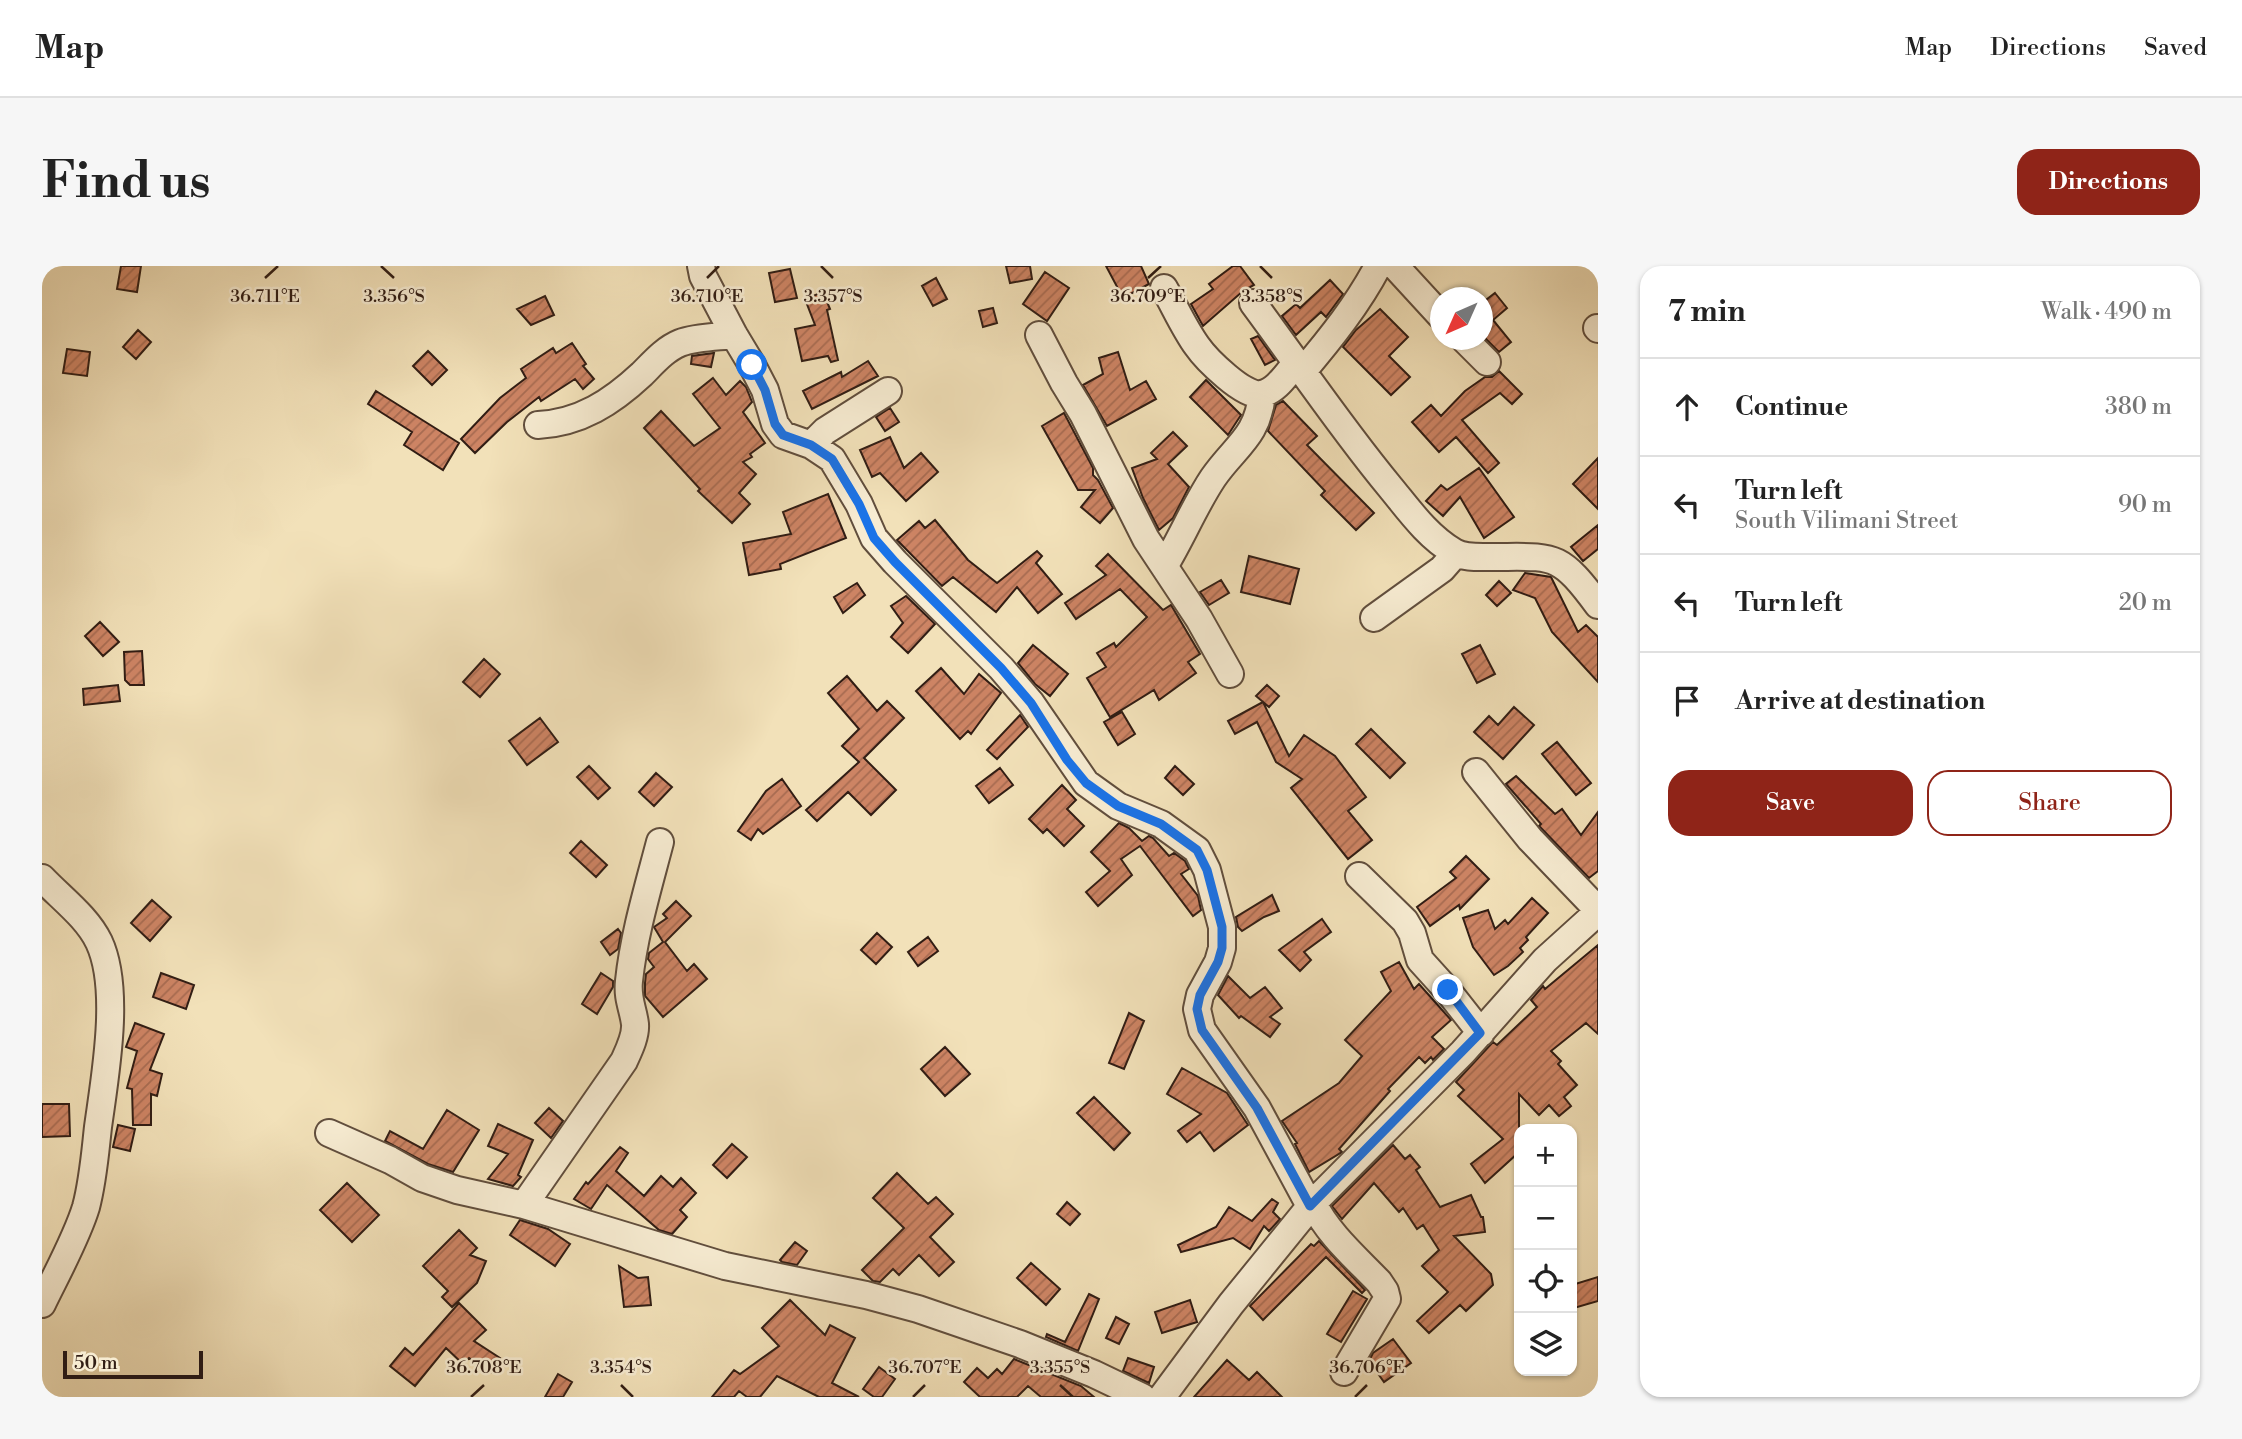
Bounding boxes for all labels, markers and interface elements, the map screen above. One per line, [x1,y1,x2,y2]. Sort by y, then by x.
text: Map [35,28,104,69]
text: Map [1905,33,1952,63]
text: Directions [1990,33,2106,63]
text: Saved [2144,33,2207,63]
button: Directions [2017,149,2200,215]
text: Find us [42,152,211,213]
text: 36.711°E [230,285,300,308]
text: 3.356°S [363,285,425,308]
text: 36.710°E [671,285,743,308]
text: 3.357°S [803,285,863,308]
text: 36.709°E [1110,285,1186,308]
text: 3.358°S [1241,285,1303,308]
north arrow [1430,287,1493,350]
text: 7 min [1668,293,1746,331]
text: Walk · 490 m [2041,298,2172,326]
route start [736,349,767,380]
icon: ahead [1668,388,1706,426]
text: Continue [1735,391,1848,423]
text: 380 m [2105,393,2172,421]
text: Turn left [1735,475,1843,507]
icon: left [1668,486,1706,524]
text: 90 m [2118,491,2172,519]
text: South Vilimani Street [1735,507,1959,535]
icon: left [1668,584,1706,622]
text: Turn left [1735,587,1843,619]
text: 20 m [2119,589,2172,617]
icon: arrive [1668,682,1706,720]
text: Arrive at destination [1735,685,1985,717]
button: Save [1668,770,1913,836]
button: Share [1927,770,2172,836]
route end [1432,974,1463,1005]
map controls [1514,1124,1577,1376]
button: + [1514,1124,1577,1187]
button: − [1514,1187,1577,1250]
button: locate [1514,1250,1577,1313]
button: layers [1514,1313,1577,1376]
scale bar [63,1348,203,1380]
text: 50 m [74,1351,118,1375]
text: 36.708°E [446,1356,522,1379]
text: 3.354°S [590,1356,652,1379]
text: 36.707°E [888,1356,962,1379]
text: 3.355°S [1030,1356,1090,1379]
text: 36.706°E [1329,1356,1405,1379]

